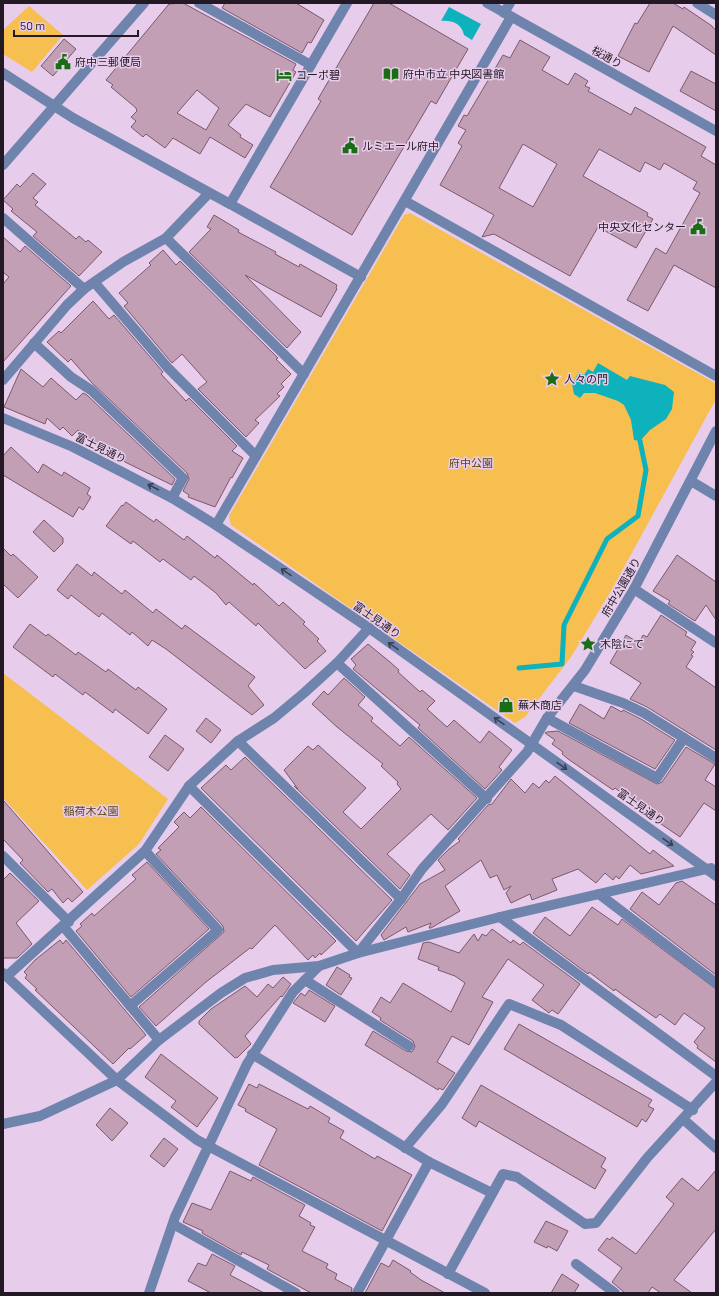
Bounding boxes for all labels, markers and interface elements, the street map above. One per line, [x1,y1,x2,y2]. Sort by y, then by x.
scale bar [14,12,138,38]
text: 50 m [20,18,45,32]
street label: 桜通り [590,43,625,70]
public building icon: 府中三郵便局 [54,53,72,71]
place label: 府中三郵便局 [75,55,141,68]
library icon: 府中市立 中央図書館 [382,65,400,83]
hotel icon: コーポ碧 [275,66,293,84]
place label: 府中市立 中央図書館 [403,67,504,80]
place label: コーポ碧 [296,68,340,81]
public building icon: ルミエール府中 [341,137,359,155]
place label: ルミエール府中 [362,139,439,152]
public building icon: 中央文化センター [689,218,707,236]
place label: 中央文化センター [598,220,686,233]
place icon: 人々の門 [543,370,561,388]
place label: 人々の門 [564,372,608,385]
street label: 富士見通り [74,430,129,465]
park label: 府中公園 [449,456,493,469]
one-way arrow [147,483,159,491]
street label: 府中公園通り [598,555,643,619]
one-way arrow [281,568,292,576]
street label: 富士見通り [351,598,404,641]
place icon: 木陰にて [579,635,597,653]
place label: 木陰にて [600,637,644,650]
one-way arrow [388,641,399,650]
shop icon: 蕪木商店 [497,696,515,714]
place label: 蕪木商店 [518,698,562,711]
one-way arrow [494,717,505,725]
one-way arrow [557,762,568,771]
street label: 富士見通り [615,785,668,828]
park label: 稲荷木公園 [64,804,119,817]
one-way arrow [663,838,674,846]

